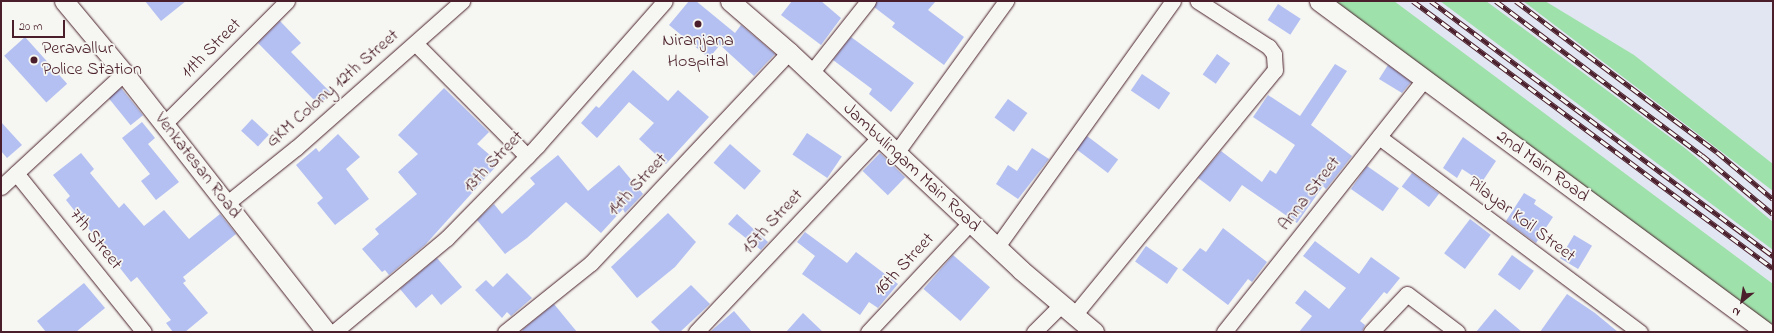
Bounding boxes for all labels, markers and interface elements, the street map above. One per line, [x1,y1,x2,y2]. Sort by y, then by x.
scale bar [14,12,67,38]
street label: 11th Street [178,15,246,83]
text: 20 m [19,18,42,36]
marker: Niranjana Hospital [692,18,704,30]
street label: GKM Colony 12th Street [262,25,404,153]
place label: Niranjana Hospital [662,31,734,74]
place label: Peravallur Police Station [42,39,142,82]
marker: Peravallur Police Station [29,55,39,65]
street label: Jambulingam Main Road [838,99,984,237]
street label: Venkatesan Road [149,109,245,223]
street label: 2nd Main Road [1492,126,1592,208]
street label: 13th Street [459,127,529,197]
street label: 14th Street [604,149,672,221]
street label: Anna Street [1274,153,1346,235]
street label: Pilayar Koil Street [1463,172,1579,268]
street label: 15th Street [738,185,808,259]
street label: 7th Street [64,205,126,275]
street label: 16th Street [870,229,940,301]
north arrow [1722,281,1762,321]
text: N [1729,303,1743,320]

